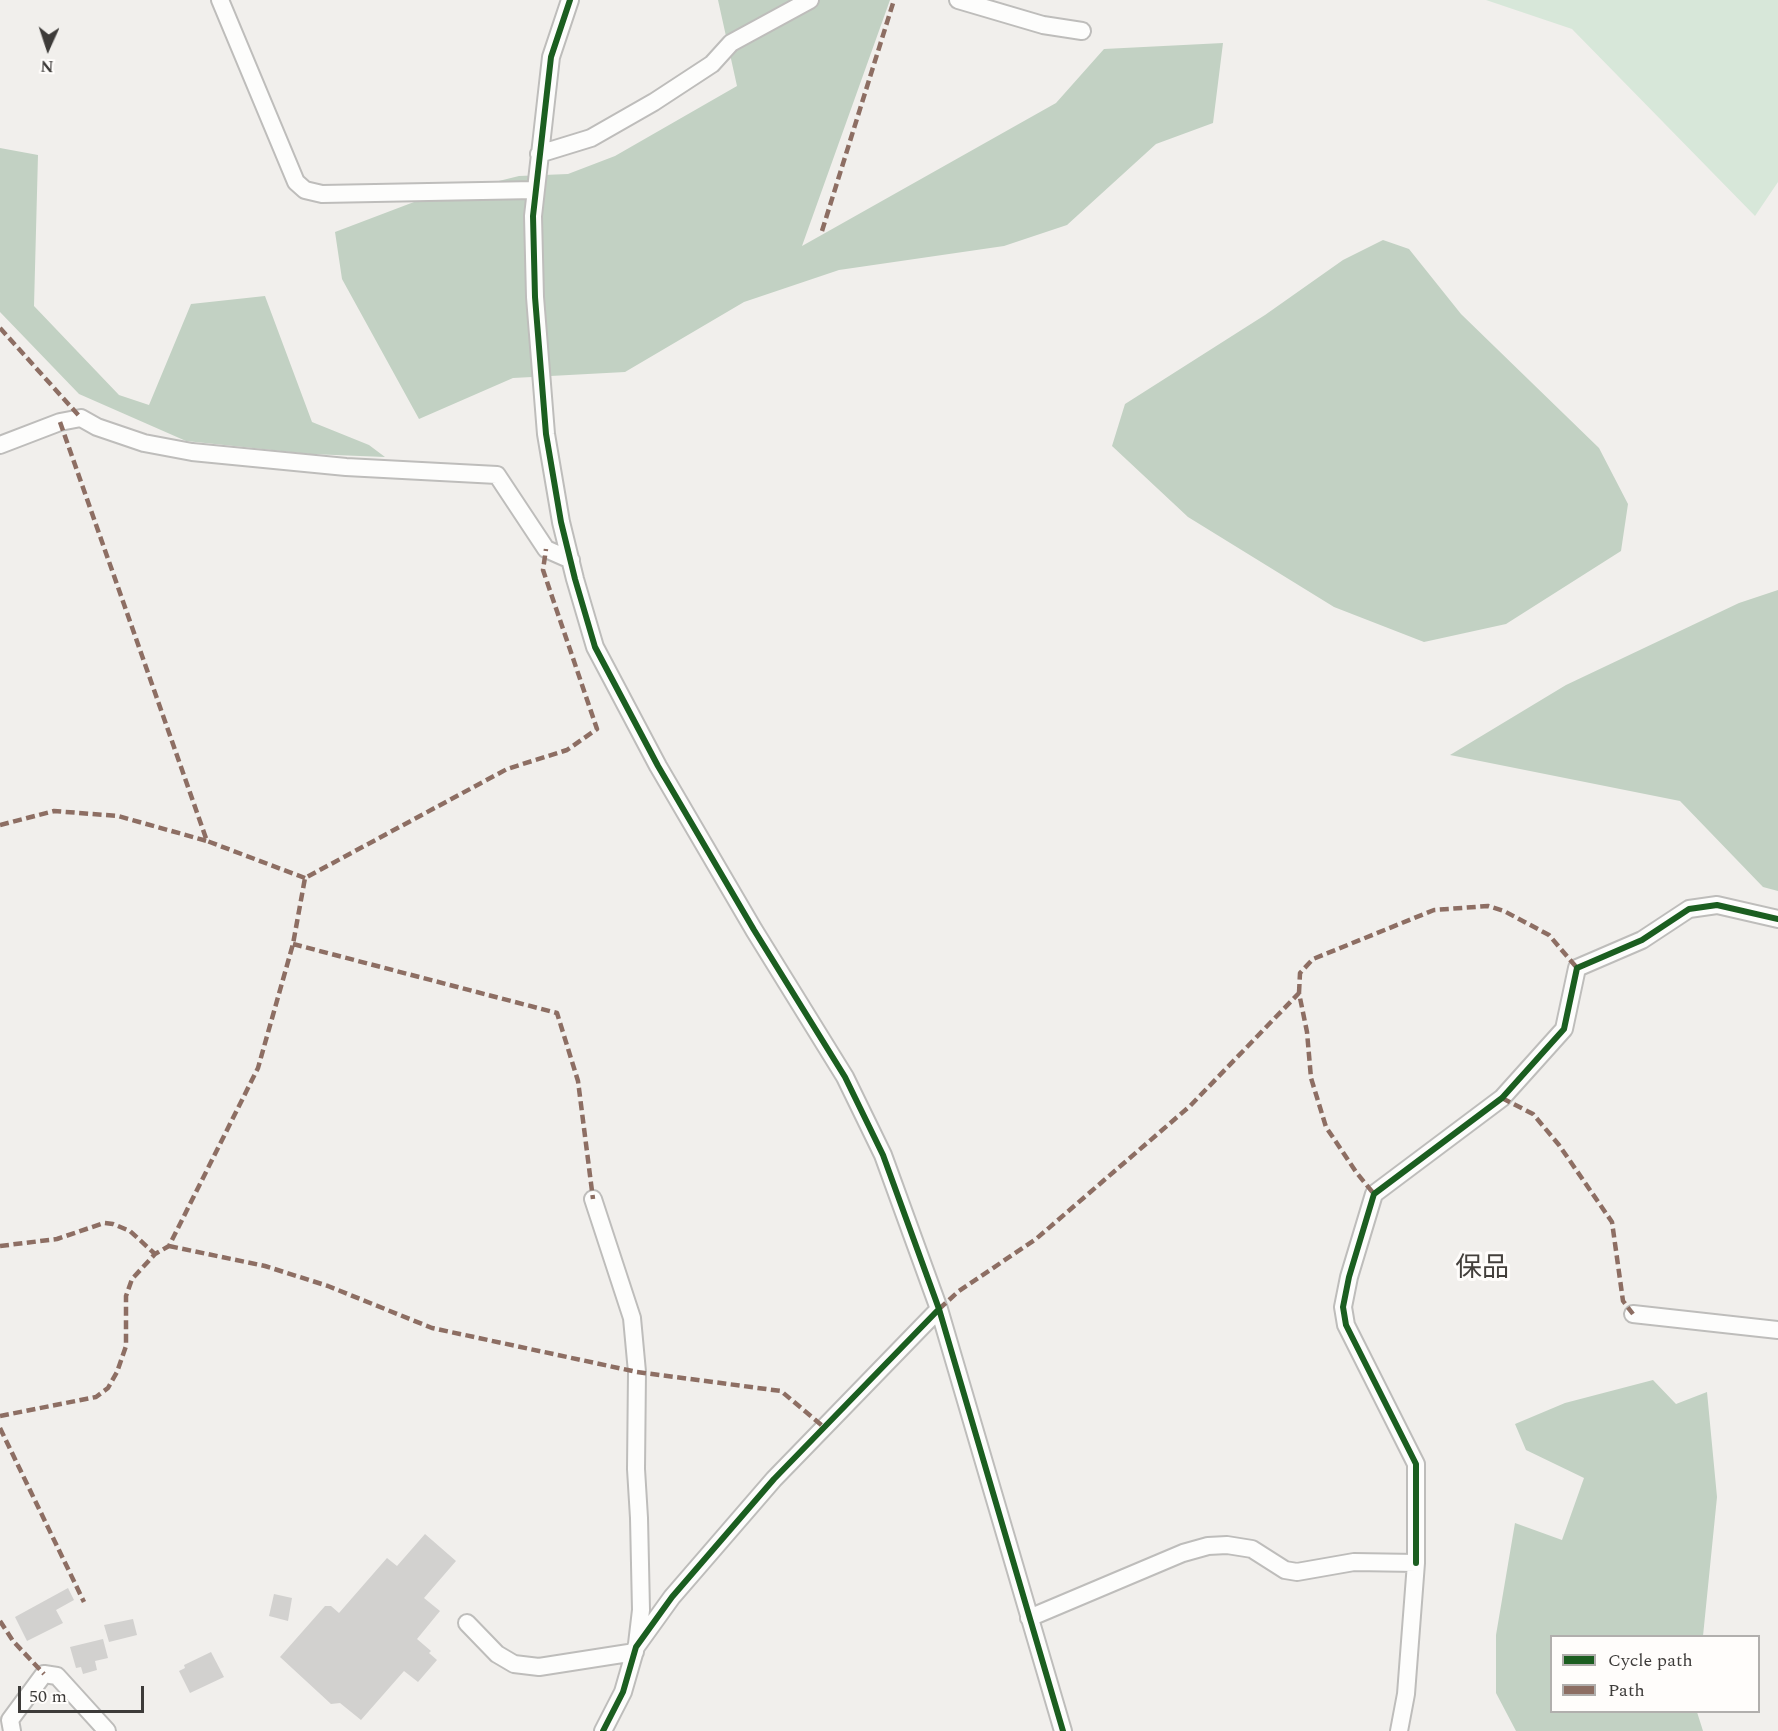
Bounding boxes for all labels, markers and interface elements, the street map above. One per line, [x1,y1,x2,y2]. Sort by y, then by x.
north arrow [18,18,78,78]
text: N [40,54,54,78]
district label: 保品 [1455,1255,1509,1287]
legend [1550,1635,1760,1713]
text: Cycle path [1608,1647,1693,1674]
scale bar [21,1674,147,1712]
text: Path [1608,1677,1645,1704]
text: 50 m [29,1683,67,1710]

